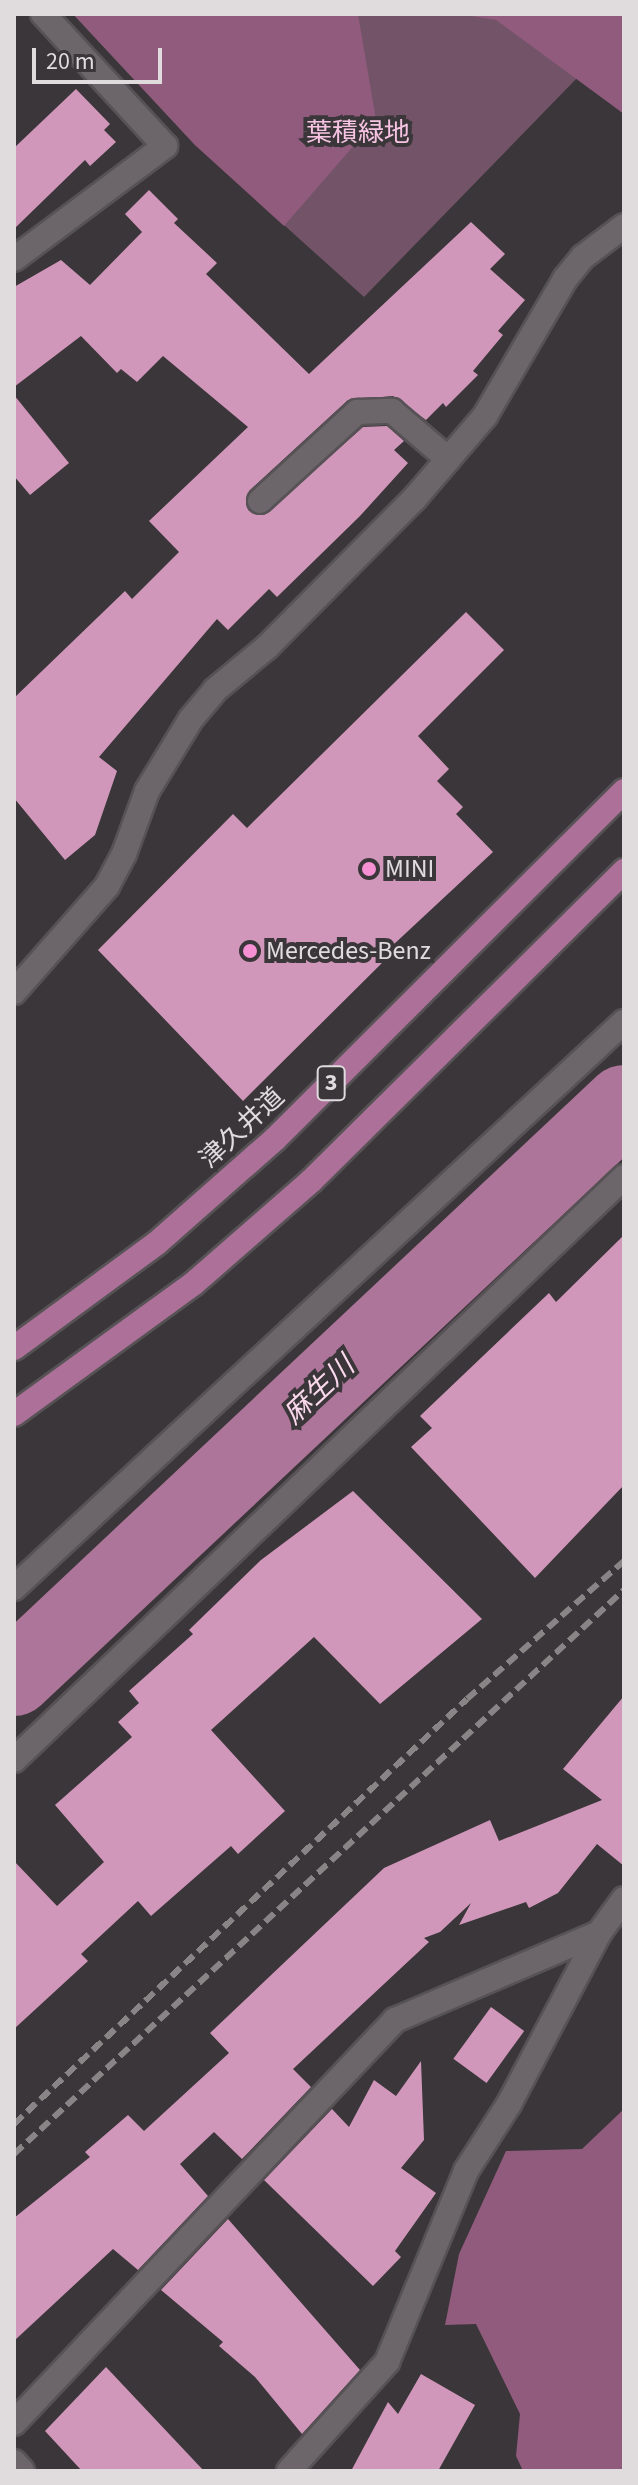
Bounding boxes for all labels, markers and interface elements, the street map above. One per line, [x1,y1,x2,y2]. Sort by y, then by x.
scale bar [36,32,166,82]
text: 20 m [46,44,95,79]
park label: 葉積緑地 [306,117,410,149]
place label: MINI [385,853,434,885]
marker: MINI [360,860,378,878]
place label: Mercedes-Benz [266,935,431,967]
marker: Mercedes-Benz [241,942,259,960]
road number: 3 [315,1063,347,1103]
street label: 津久井道 [193,1081,291,1175]
water label: 麻生川 [277,1349,361,1431]

